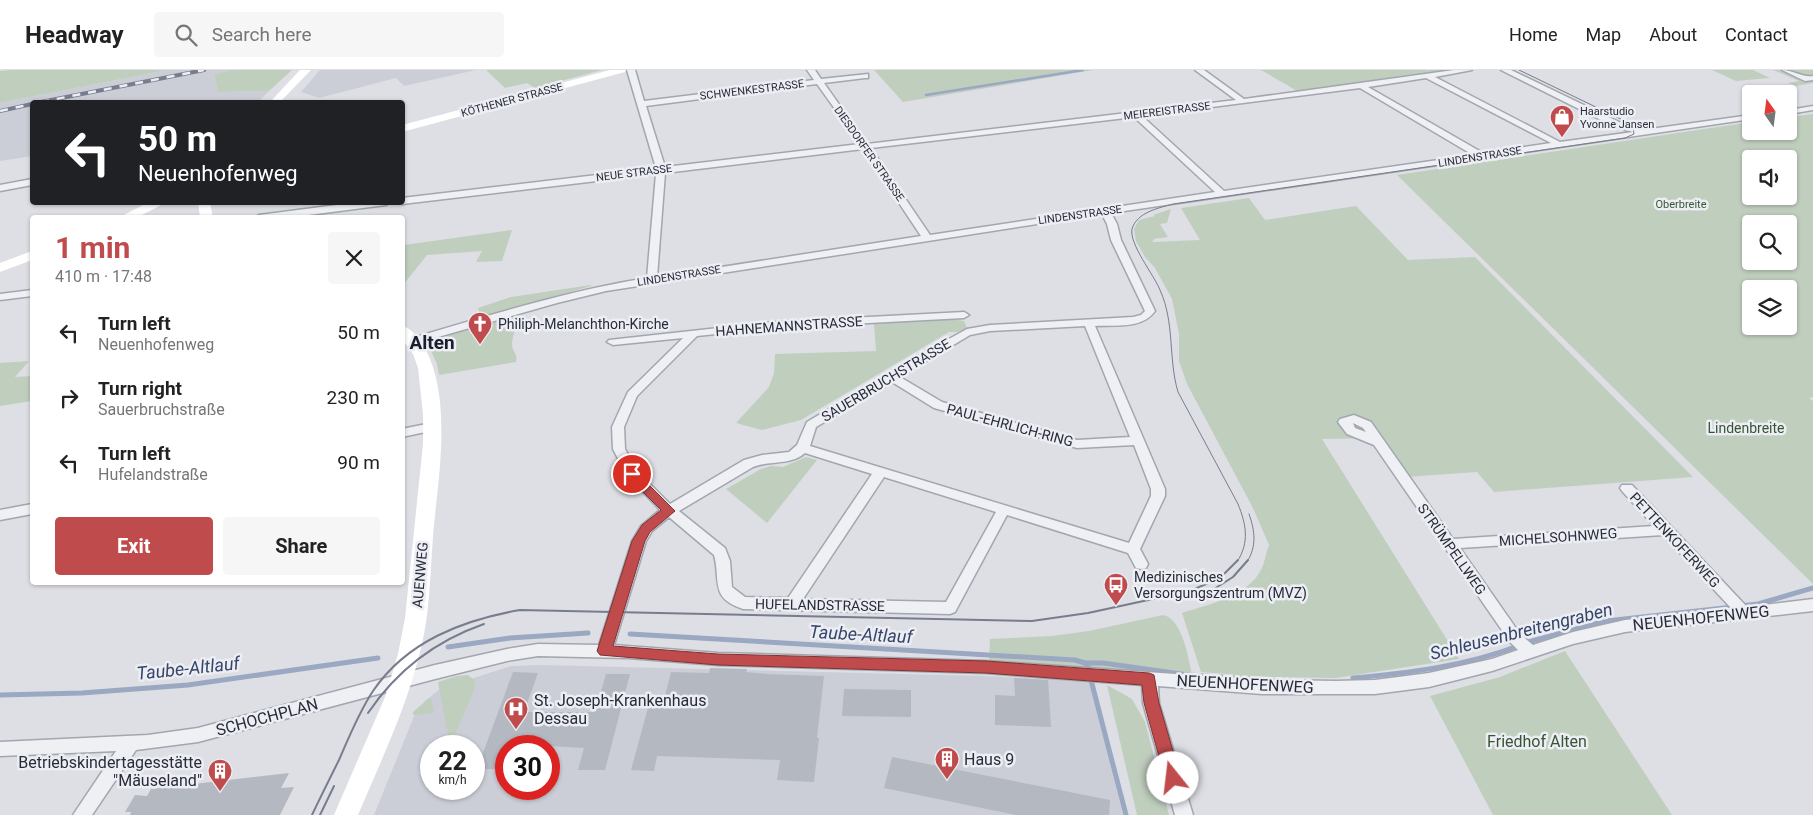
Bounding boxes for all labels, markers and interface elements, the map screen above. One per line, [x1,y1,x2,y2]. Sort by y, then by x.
search box [154,12,504,57]
text: Headway [25,21,124,49]
icon: search [172,21,200,49]
text: Search here [212,23,312,46]
text: Home [1509,24,1558,45]
text: Map [1586,24,1621,45]
text: About [1649,24,1697,45]
text: Contact [1725,24,1788,45]
street label: SCHWENKESTRASSE [699,77,805,103]
street label: KÖTHENER STRASSE [460,80,564,120]
north arrow [1742,85,1798,140]
map controls [1742,85,1797,335]
street label: MEIEREISTRASSE [1123,99,1211,123]
street label: DIESDORFER STRASSE [831,104,907,204]
shop icon: Haarstudio Yvonne Jansen [1549,104,1575,138]
place label: Haarstudio Yvonne Jansen [1580,105,1654,131]
text: 50 m [138,119,217,160]
icon: left [55,120,120,185]
street label: LINDENSTRASSE [1437,144,1523,170]
button: sound [1742,150,1797,205]
text: Neuenhofenweg [138,161,298,186]
street label: NEUE STRASSE [595,162,673,184]
park label: Oberbreite [1655,198,1707,211]
street label: LINDENSTRASSE [1037,203,1123,227]
button: search [1742,215,1797,270]
text: 1 min [55,230,130,265]
button: close [328,232,380,284]
street label: LINDENSTRASSE [636,263,722,289]
text: 410 m · 17:48 [55,267,152,286]
button: layers [1742,280,1797,335]
church icon: Philiph-Melanchthon-Kirche [467,311,493,345]
text: Turn left [98,312,171,335]
street label: HAHNEMANNSTRASSE [715,313,863,339]
place label: Philiph-Melanchthon-Kirche [498,316,669,332]
icon: left [55,319,83,347]
text: 50 m [337,321,380,344]
district label: Alten [409,331,455,354]
text: Neuenhofenweg [98,335,214,354]
street label: SAUERBRUCHSTRASSE [819,335,953,425]
text: Turn right [98,377,182,400]
icon: right [55,384,83,412]
text: 230 m [327,386,380,409]
text: Sauerbruchstraße [98,400,225,419]
street label: PAUL-EHRLICH-RING [945,400,1075,450]
park label: Lindenbreite [1707,420,1785,436]
text: Turn left [98,442,171,465]
icon: left [55,449,83,477]
text: 90 m [337,451,380,474]
pin [611,453,653,495]
icon: arrive [618,460,646,488]
text: Hufelandstraße [98,465,208,484]
street label: PETTENKOFERWEG [1627,489,1723,591]
street label: STRÜMPELLWEG [1415,500,1489,598]
button: Exit [55,517,213,575]
button: Share [223,517,380,575]
street label: MICHELSOHNWEG [1498,525,1618,549]
street label: AUENWEG [409,541,431,609]
place label: Medizinisches Versorgungszentrum (MVZ) [1134,569,1307,602]
bus stop icon: Medizinisches Versorgungszentrum (MVZ) [1103,572,1129,606]
street label: HUFELANDSTRASSE [755,596,885,614]
water label: Schleusenbreitengraben [1428,598,1614,664]
street label: NEUENHOFENWEG [1632,601,1770,635]
water label: Taube-Altlauf [809,621,915,647]
water label: Taube-Altlauf [136,652,242,684]
street label: NEUENHOFENWEG [1176,671,1314,697]
place label: St. Joseph-Krankenhaus Dessau [534,691,706,728]
street label: SCHOCHPLAN [214,694,320,740]
hospital icon: St. Joseph-Krankenhaus Dessau [503,696,529,730]
park label: Friedhof Alten [1487,732,1587,751]
speed limit sign: 30 [495,735,560,800]
building icon: Haus 9 [934,746,960,780]
text: 22 [438,747,467,776]
place label: Haus 9 [964,750,1014,769]
position arrow [1146,751,1198,803]
place label: Betriebskindertagesstätte "Mäuseland" [18,753,202,790]
building icon: Betriebskindertagesstätte "Mäuseland" [207,758,233,792]
text: km/h [438,773,467,787]

